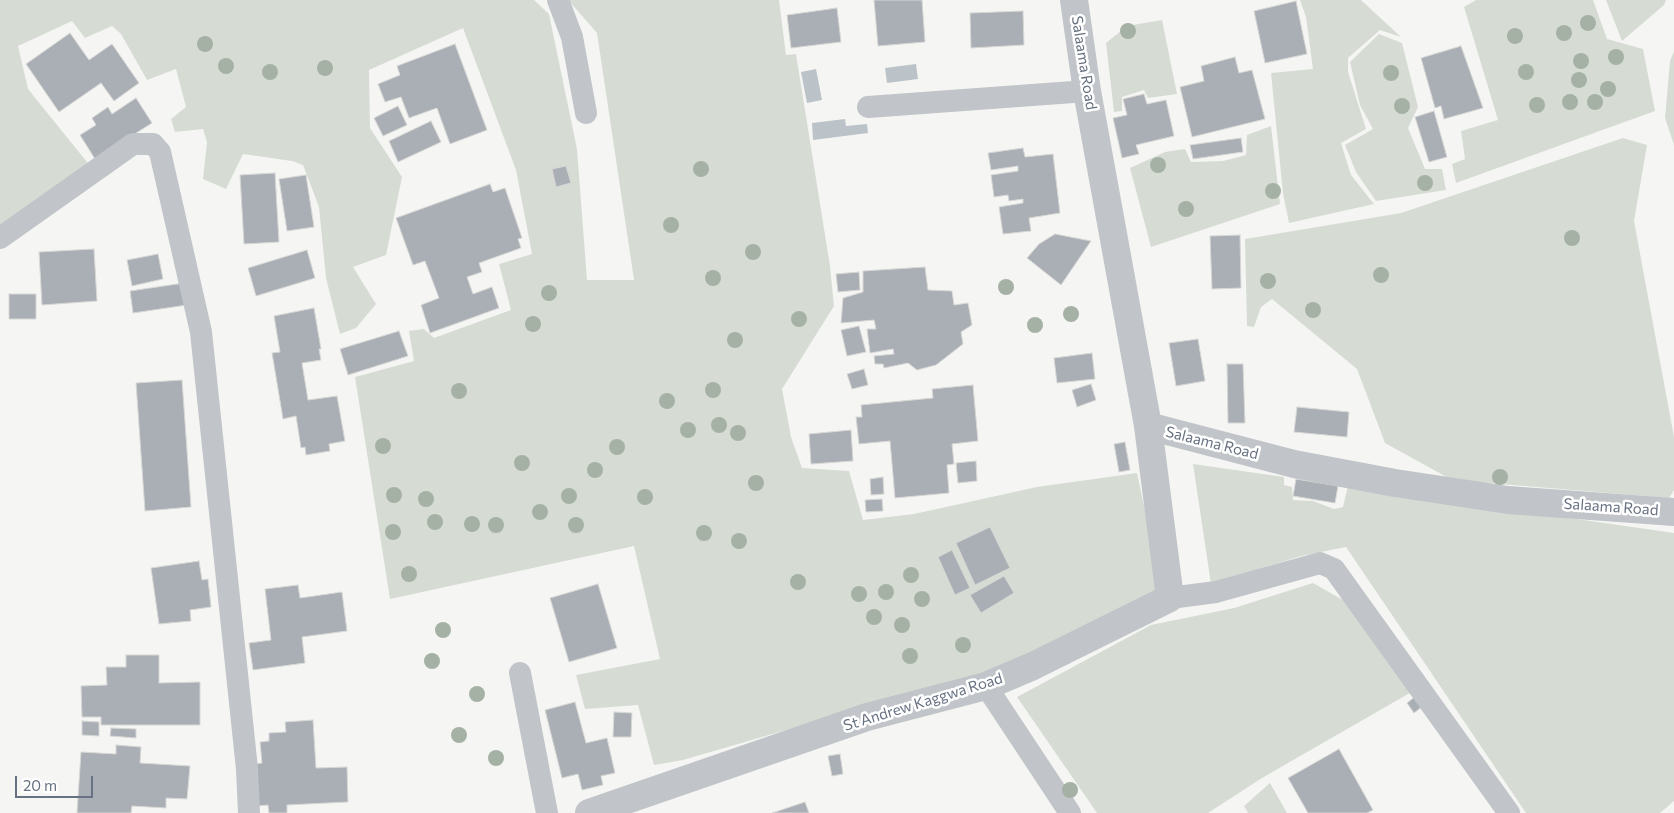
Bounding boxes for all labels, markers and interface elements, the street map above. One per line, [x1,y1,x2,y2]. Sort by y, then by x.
street label: Salaama Road [1068,15,1100,111]
street label: Salaama Road [1164,423,1260,463]
street label: Salaama Road [1563,495,1659,519]
street label: St Andrew Kaggwa Road [841,669,1005,735]
scale bar [18,766,95,798]
text: 20 m [23,776,57,794]

